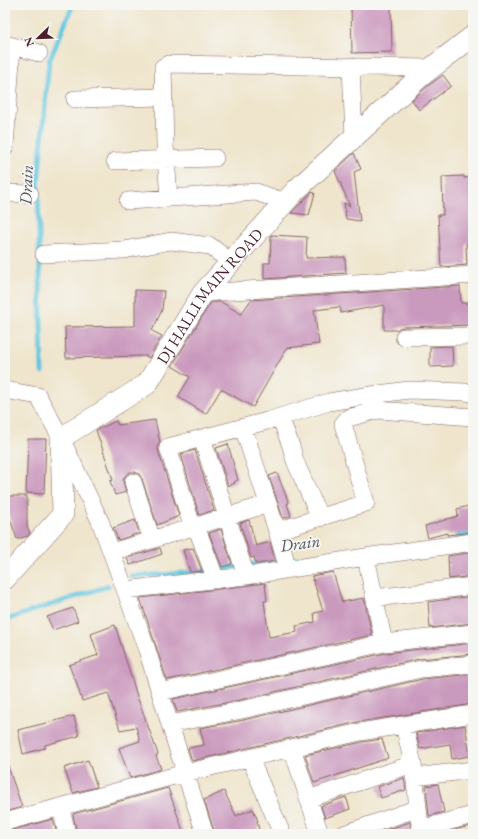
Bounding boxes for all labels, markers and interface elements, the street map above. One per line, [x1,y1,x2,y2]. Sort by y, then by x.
north arrow [18,18,58,58]
text: N [21,35,37,49]
water label: Drain [14,164,38,207]
street label: DJ HALLI MAIN ROAD [152,224,268,368]
water label: Drain [278,529,321,557]

